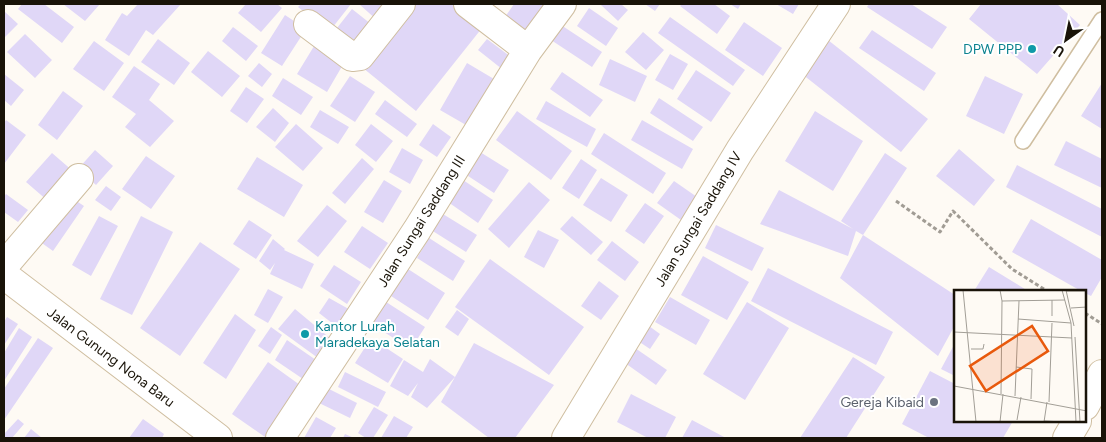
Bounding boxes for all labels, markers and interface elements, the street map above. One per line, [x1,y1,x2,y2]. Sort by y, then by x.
north arrow [1041,15,1091,65]
place label: DPW PPP [963,41,1022,58]
text: U [1050,41,1068,60]
marker: DPW PPP [1026,43,1038,55]
street label: Jalan Sungai Saddang IV [651,148,746,290]
street label: Jalan Sungai Saddang III [374,152,469,290]
inset map [954,290,1086,422]
street label: Jalan Gunung Nona Baru [44,304,178,411]
place label: Kantor Lurah Maradekaya Selatan [315,318,440,351]
marker: Kantor Lurah Maradekaya Selatan [299,328,311,340]
place label: Gereja Kibaid [840,394,924,411]
marker: Gereja Kibaid [928,396,940,408]

